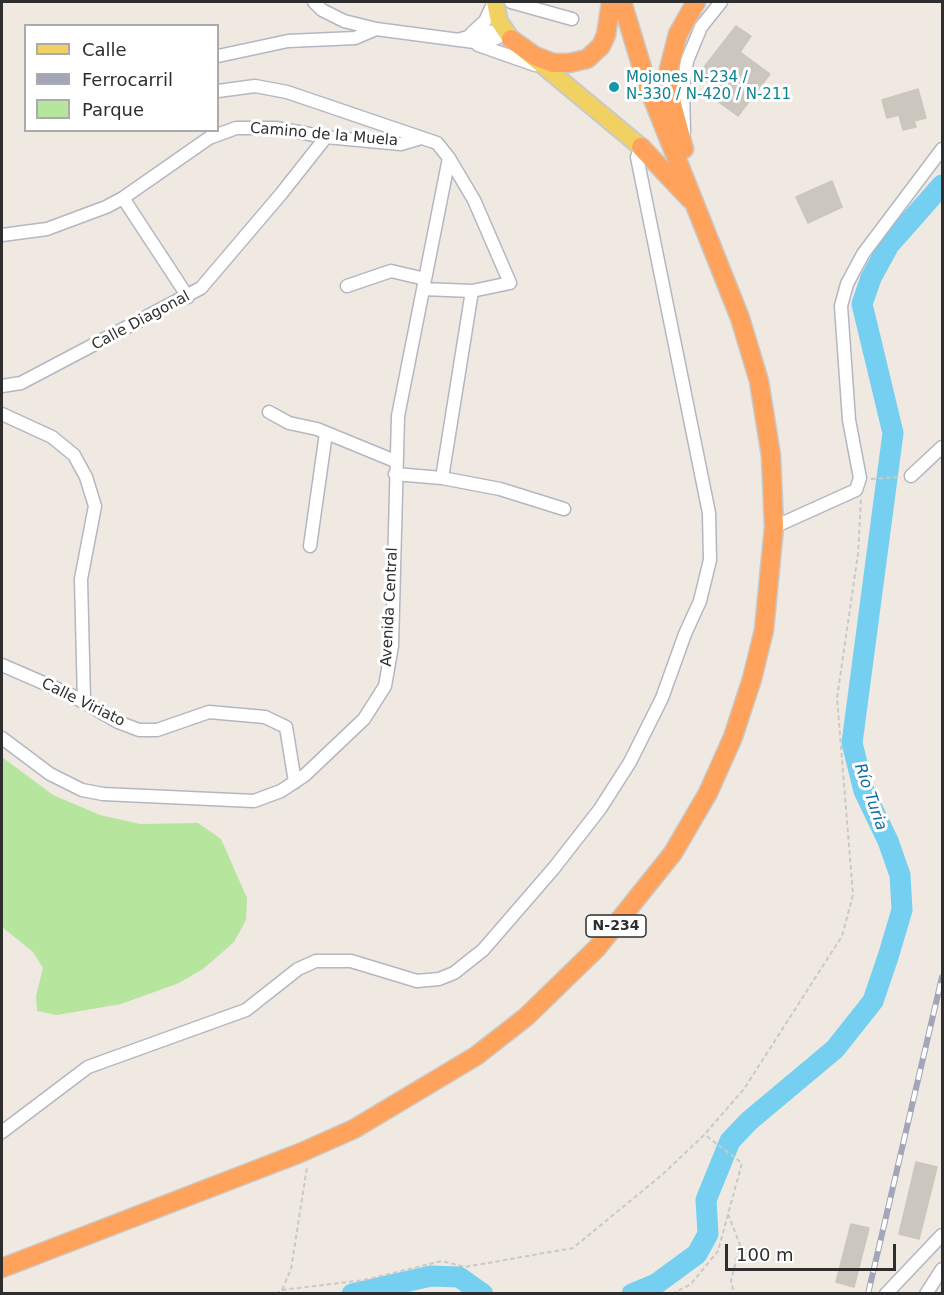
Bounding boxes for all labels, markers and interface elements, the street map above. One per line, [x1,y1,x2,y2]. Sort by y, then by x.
legend [24,24,219,132]
text: Calle [82,39,127,60]
text: Ferrocarril [82,69,173,90]
place label: Mojones N-234 / N-330 / N-420 / N-211 [626,69,791,104]
marker: Mojones N-234 / N-330 / N-420 / N-211 [607,80,621,94]
text: Parque [82,99,144,120]
street label: Camino de la Muela [249,120,399,150]
street label: Calle Diagonal [89,288,193,354]
street label: Avenida Central [378,547,402,667]
street label: Calle Viriato [38,675,128,731]
water label: Río Turia [850,761,890,833]
road number: N-234 [586,915,646,937]
scale bar [728,1232,899,1270]
text: 100 m [736,1244,794,1265]

